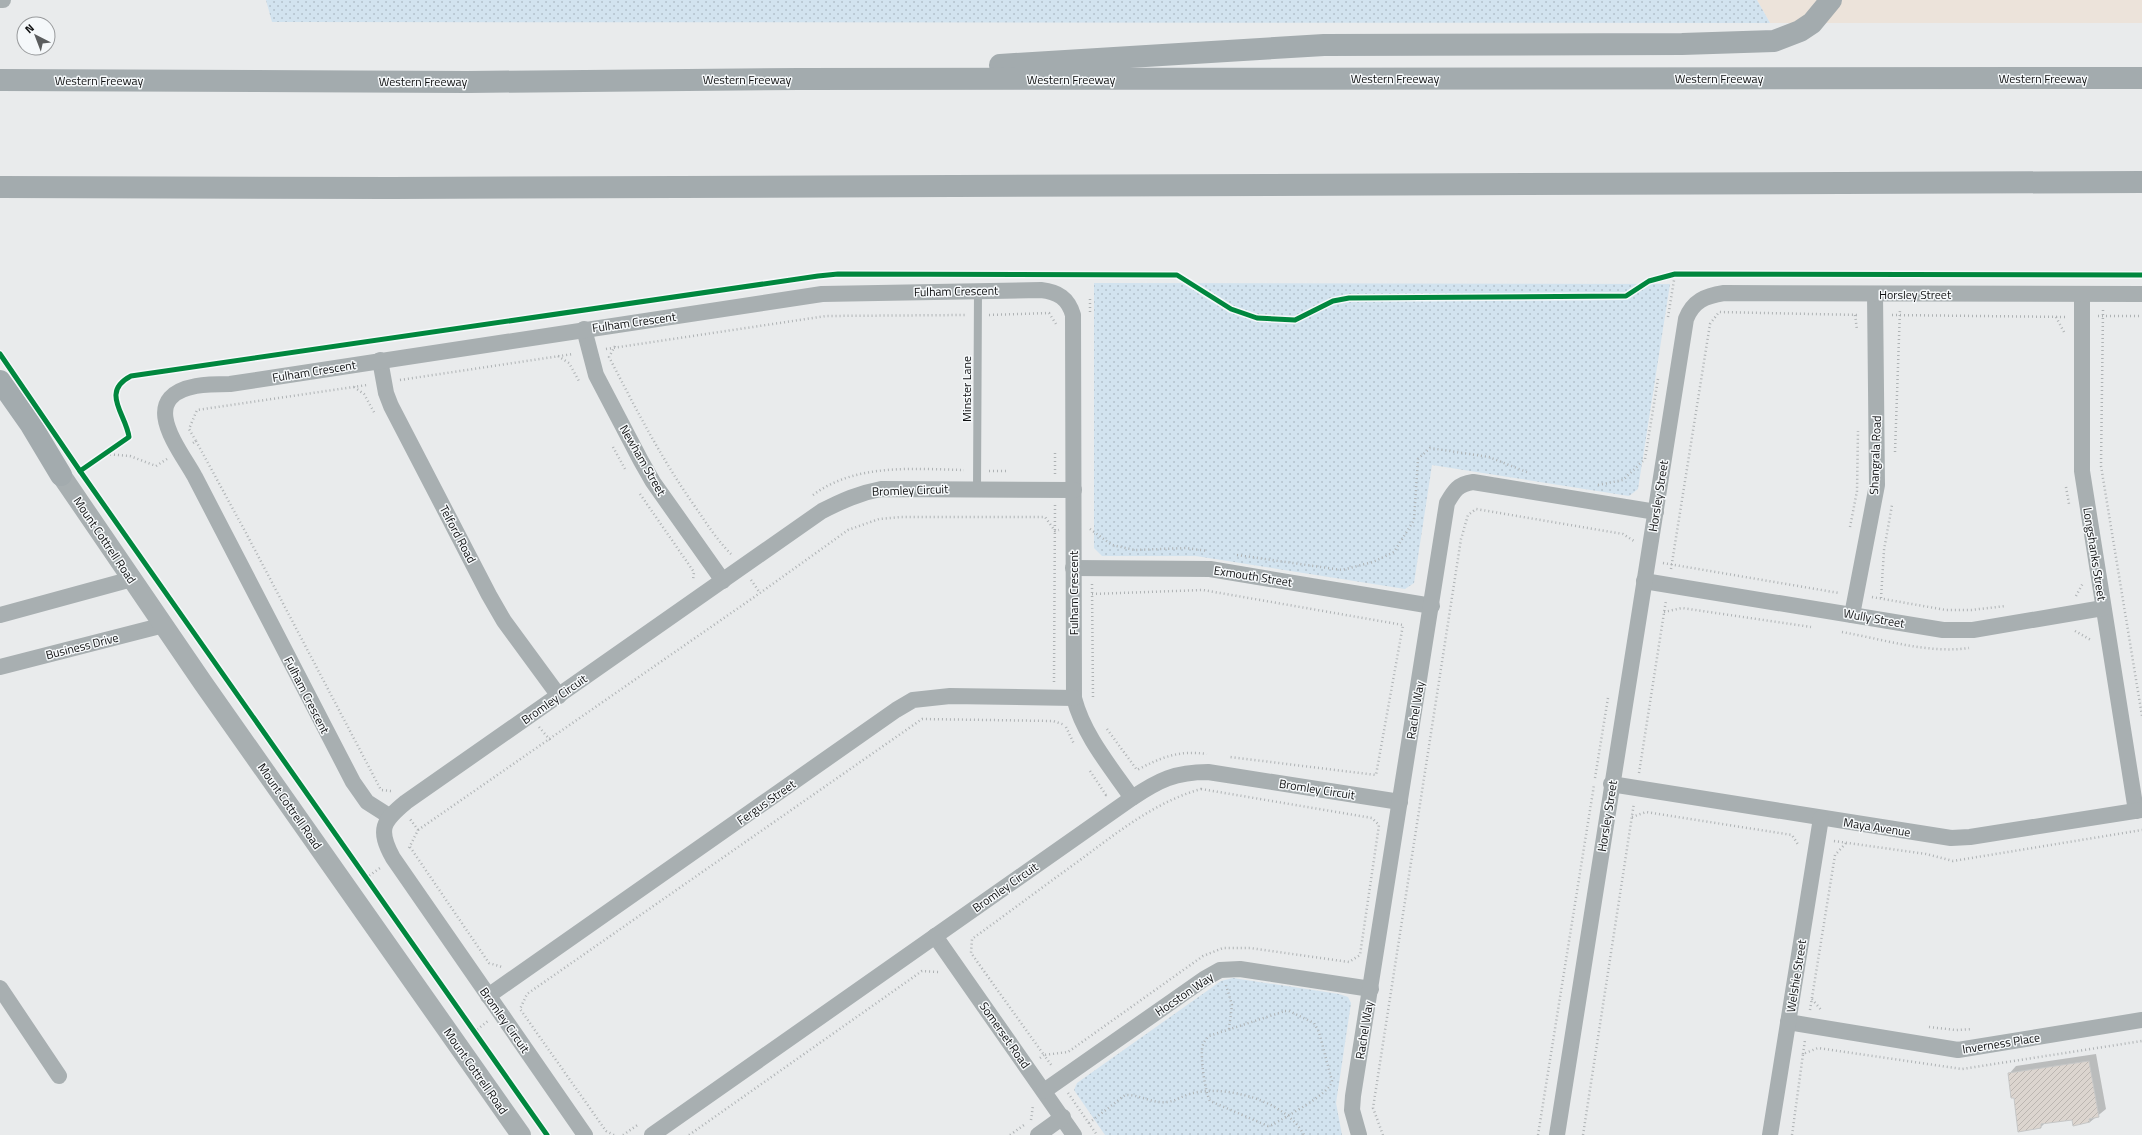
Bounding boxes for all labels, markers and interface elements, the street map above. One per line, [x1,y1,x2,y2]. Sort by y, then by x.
north arrow [16,16,56,56]
text: N [21,20,37,37]
street label: Western Freeway [1351,69,1439,88]
street label: Western Freeway [1675,69,1763,88]
street label: Western Freeway [1999,69,2087,88]
street label: Western Freeway [703,70,791,89]
street label: Western Freeway [1027,70,1115,89]
street label: Western Freeway [55,71,143,90]
street label: Western Freeway [379,72,467,91]
street label: Fulham Crescent [914,281,999,301]
street label: Horsley Street [1879,285,1952,304]
street label: Fulham Crescent [591,307,678,337]
street label: Fulham Crescent [271,355,358,387]
street label: Minster Lane [957,356,976,422]
street label: Shangrala Road [1864,415,1886,495]
street label: Newham Street [615,421,671,500]
street label: Horsley Street [1643,458,1673,533]
street label: Bromley Circuit [871,479,949,501]
street label: Mount Cottrell Road [69,493,141,587]
street label: Telford Road [435,502,481,566]
street label: Longshanks Street [2078,506,2112,603]
street label: Fulham Crescent [1064,550,1083,635]
street label: Exmouth Street [1212,560,1294,592]
street label: Wully Street [1842,603,1907,633]
street label: Business Drive [44,628,120,664]
street label: Fulham Crescent [279,653,335,738]
street label: Bromley Circuit [517,669,591,729]
street label: Rachel Way [1401,679,1429,741]
street label: Mount Cottrell Road [253,759,327,853]
street label: Fergus Street [733,774,800,829]
street label: Bromley Circuit [1278,774,1357,804]
street label: Horsley Street [1592,778,1622,853]
street label: Maya Avenue [1842,812,1912,842]
street label: Bromley Circuit [968,857,1042,917]
street label: Welshie Street [1781,937,1811,1014]
street label: Hocston Way [1151,967,1217,1021]
street label: Bromley Circuit [475,983,535,1057]
street label: Somerset Road [975,998,1035,1072]
street label: Rachel Way [1350,999,1378,1061]
street label: Mount Cottrell Road [439,1024,513,1118]
street label: Inverness Place [1961,1027,2041,1059]

